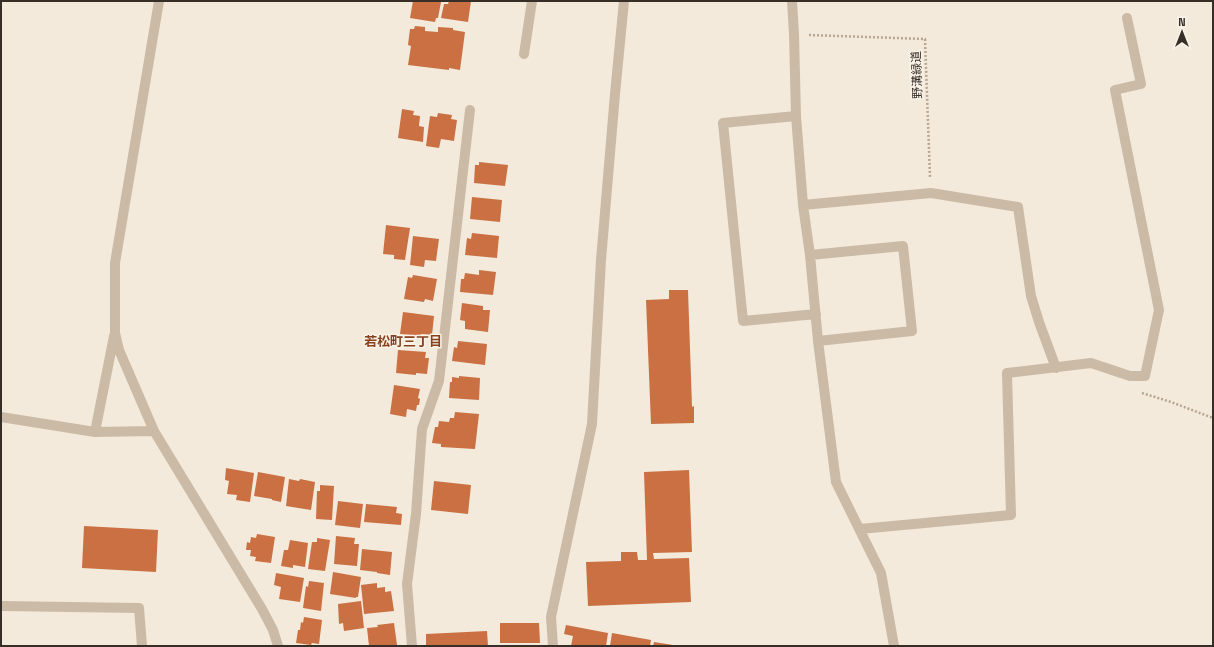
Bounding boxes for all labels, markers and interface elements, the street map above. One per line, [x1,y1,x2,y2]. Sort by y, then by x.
north arrow [1162,12,1202,52]
text: N [1178,15,1186,29]
street label: 野溝緑道 [908,51,926,99]
district label: 若松町三丁目 [364,333,442,350]

